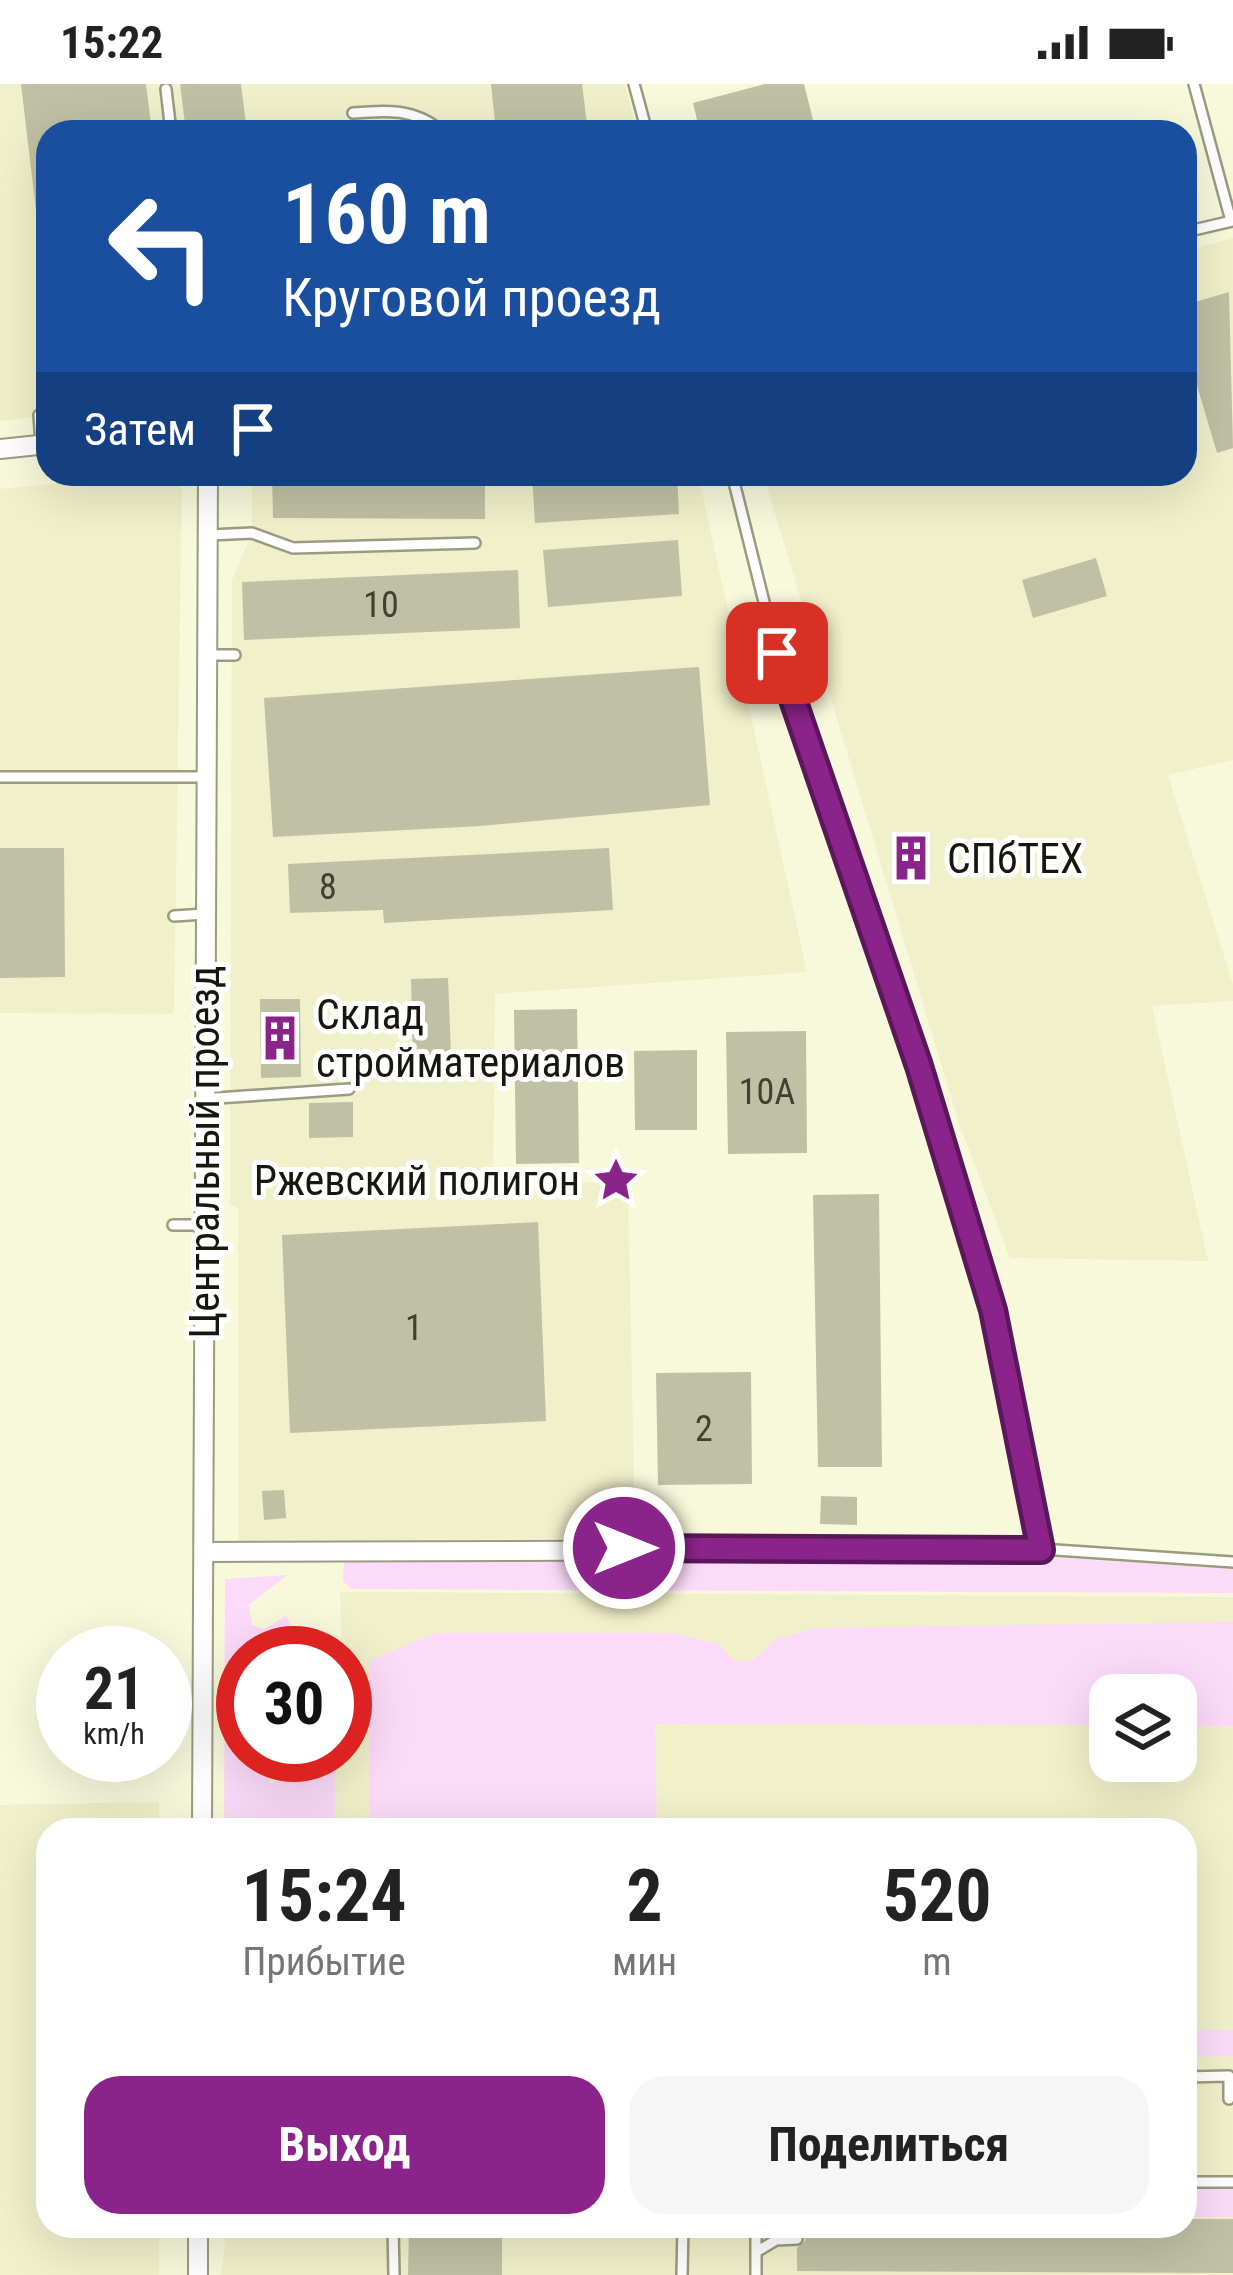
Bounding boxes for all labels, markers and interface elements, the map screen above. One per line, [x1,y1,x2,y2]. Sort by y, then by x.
text: 15:22 [60,16,163,69]
text: 160 m [282,165,491,264]
icon: left [84,168,240,324]
text: Круговой проезд [282,266,661,329]
icon: arrive [220,396,286,462]
text: Затем [84,403,196,456]
house number: 10 [363,584,399,626]
pin [726,602,828,704]
icon: arrive [744,620,810,686]
building icon: СПбТЕХ [886,833,936,883]
place label: СПбТЕХ [947,834,1083,883]
house number: 8 [319,866,337,908]
street label: Центральный проезд [180,965,229,1339]
place label: Склад стройматериалов [316,990,625,1087]
building icon: Склад стройматериалов [255,1013,305,1063]
house number: 10А [739,1071,795,1113]
place icon: Ржевский полигон [591,1155,641,1205]
place label: Ржевский полигон [254,1156,580,1205]
house number: 1 [405,1307,423,1349]
house number: 2 [695,1408,713,1450]
position arrow [561,1485,687,1611]
speed limit sign: 30 [216,1626,372,1782]
text: 21 [84,1653,144,1724]
map controls [1089,1674,1197,1782]
button: layers [1089,1674,1197,1782]
text: km/h [83,1716,145,1751]
text: 15:24 [241,1854,407,1939]
text: 2 [626,1854,663,1939]
text: 520 [882,1854,992,1939]
text: Прибытие [242,1939,406,1985]
text: мин [612,1939,677,1985]
text: m [922,1939,952,1985]
button: Выход [84,2076,605,2214]
button: Поделиться [629,2076,1149,2214]

